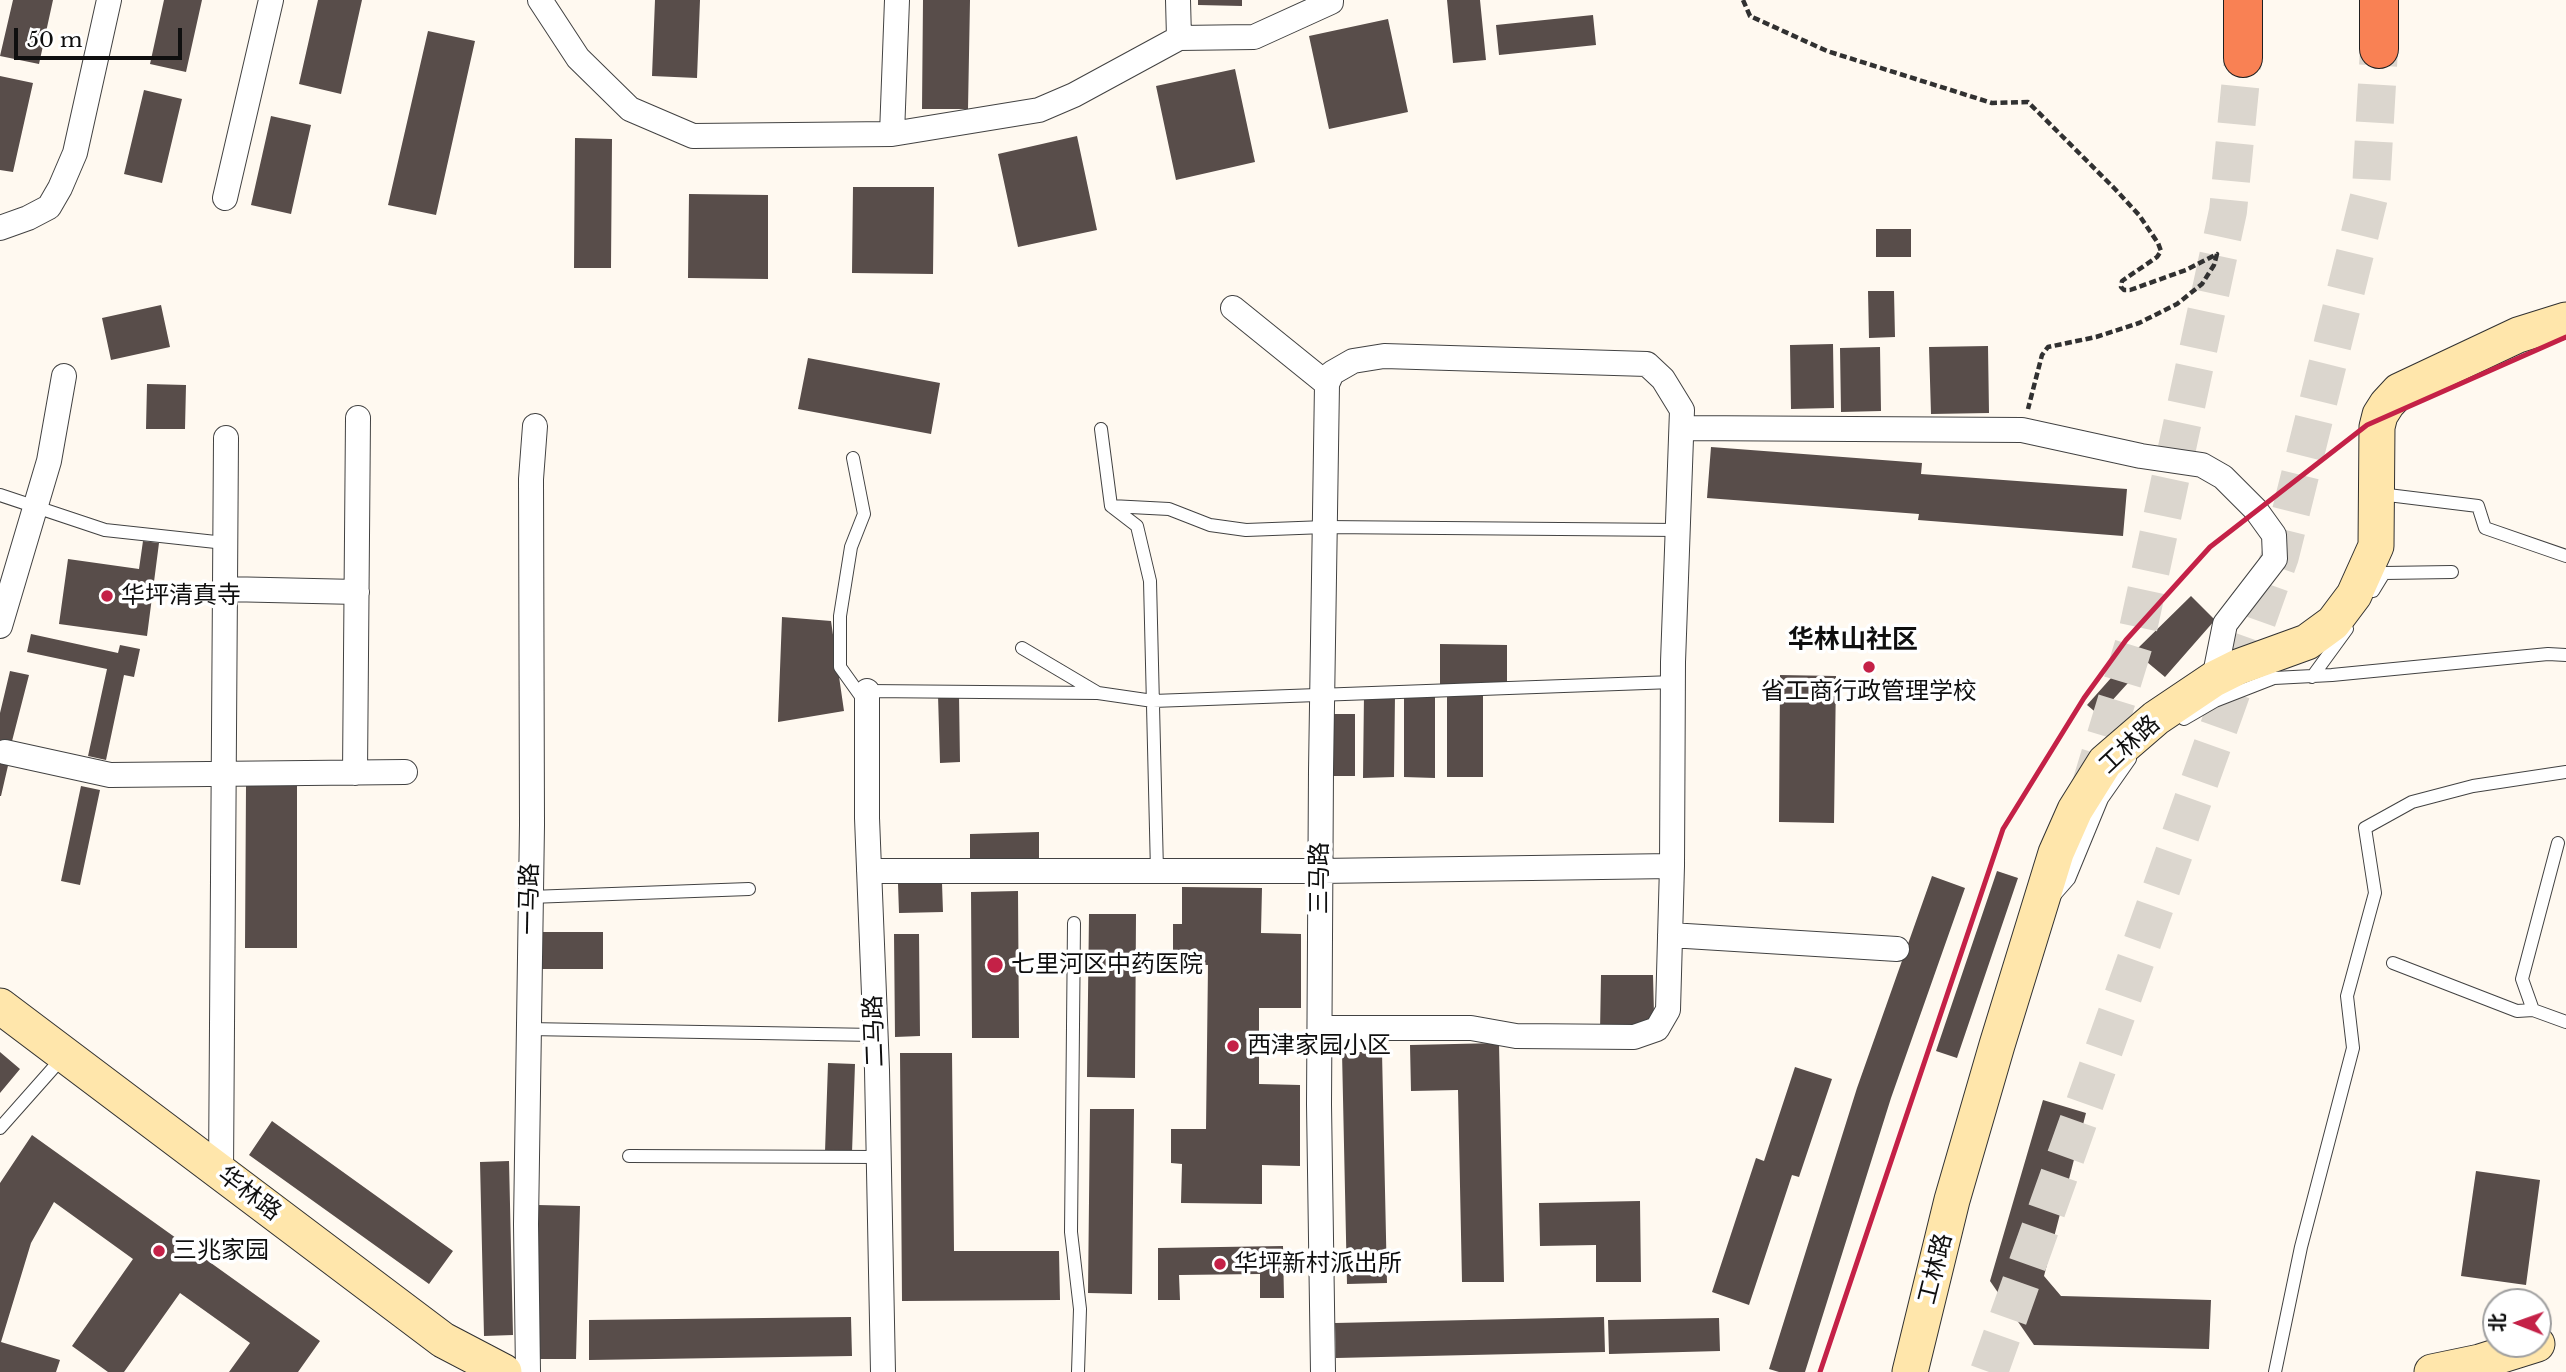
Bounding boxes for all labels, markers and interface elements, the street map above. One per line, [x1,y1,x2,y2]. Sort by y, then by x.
scale bar [18,14,186,58]
text: 50 m [27,27,82,53]
place label: 华坪清真寺 [121,582,241,610]
marker: 华坪清真寺 [99,588,115,604]
district label: 华林山社区 [1788,625,1918,657]
marker: 省工商行政管理学校 [1861,659,1877,675]
place label: 省工商行政管理学校 [1761,678,1977,706]
street label: 工林路 [2094,710,2166,780]
street label: 三马路 [1306,842,1334,914]
street label: 一马路 [515,863,545,935]
place label: 七里河区中药医院 [1011,951,1203,979]
marker: 七里河区中药医院 [985,955,1005,975]
street label: 二马路 [859,995,891,1067]
place label: 西津家园小区 [1247,1032,1391,1060]
marker: 西津家园小区 [1225,1038,1241,1054]
street label: 华林路 [212,1161,286,1227]
street label: 工林路 [1913,1231,1959,1307]
place label: 三兆家园 [173,1237,269,1265]
marker: 三兆家园 [151,1243,167,1259]
place label: 华坪新村派出所 [1234,1250,1402,1278]
marker: 华坪新村派出所 [1212,1256,1228,1272]
north arrow [2482,1288,2552,1358]
text: 北 [2486,1313,2509,1332]

